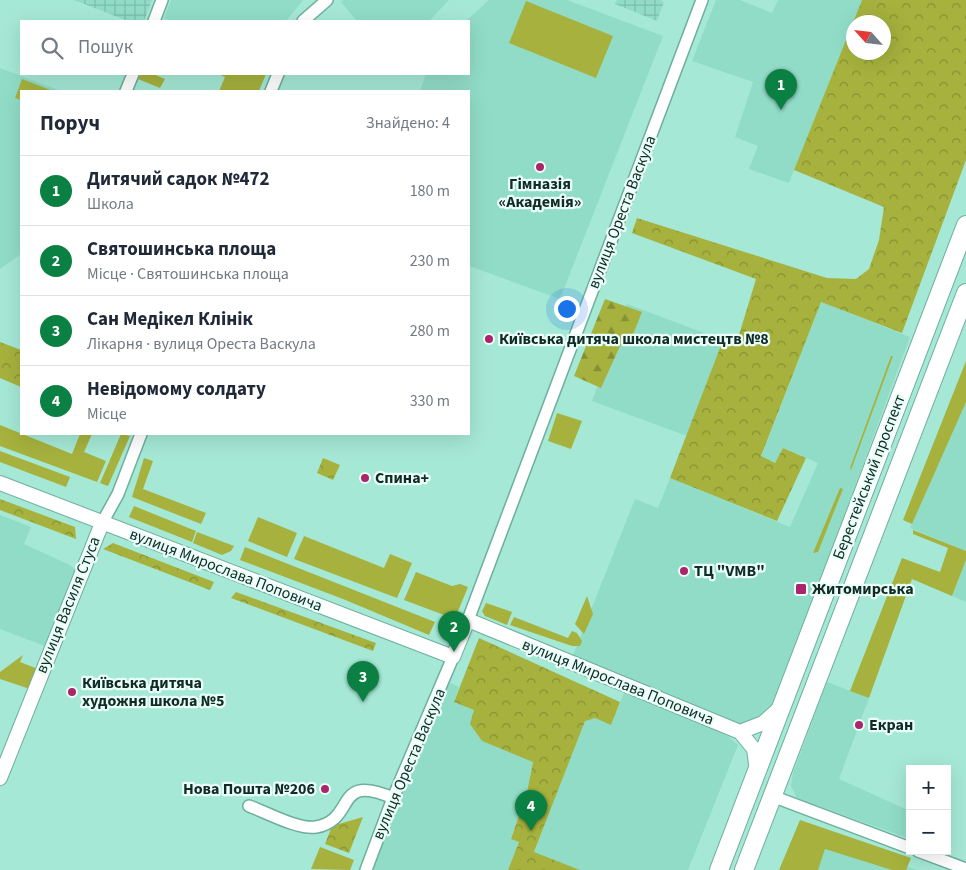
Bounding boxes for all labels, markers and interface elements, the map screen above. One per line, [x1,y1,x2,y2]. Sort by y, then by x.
north arrow [846,15,891,60]
search box [20,20,470,75]
icon: search [38,34,66,62]
text: Пошук [78,34,133,61]
pin: 1 [765,69,797,110]
text: Поруч [40,108,100,138]
text: Знайдено: 4 [366,112,450,134]
street label: вулиця Ореста Васкула [583,132,661,292]
marker: Гімназія «Академія» [534,161,546,173]
text: Дитячий садок №472 [87,166,270,193]
place label: Гімназія «Академія» [499,173,581,213]
text: 1 [52,180,60,202]
text: 180 m [410,180,450,202]
text: Школа [87,193,134,215]
text: Святошинська площа [87,236,276,263]
text: 2 [52,250,60,272]
text: 230 m [410,250,450,272]
text: Місце · Святошинська площа [87,263,289,285]
your location [554,296,580,322]
text: Сан Медікел Клінік [87,306,253,333]
text: 3 [52,320,60,342]
text: 280 m [410,320,450,342]
place label: Київська дитяча школа мистецтв №8 [499,328,769,350]
text: Лікарня · вулиця Ореста Васкула [87,333,316,355]
marker: Київська дитяча школа мистецтв №8 [483,333,495,345]
text: Невідомому солдату [87,376,266,403]
text: 4 [52,390,60,412]
text: 330 m [410,390,450,412]
street label: Берестейський проспект [827,391,911,563]
text: Місце [87,403,127,425]
place label: Спина+ [375,467,429,489]
marker: Спина+ [359,472,371,484]
street label: вулиця Мирослава Поповича [126,523,326,617]
street label: вулиця Василя Стуса [31,533,105,677]
place label: ТЦ "VMB" [694,560,765,582]
marker: ТЦ "VMB" [678,565,690,577]
place label: Житомирська [812,578,914,600]
marker: Житомирська [794,582,808,596]
pin: 2 [438,611,470,652]
street label: вулиця Мирослава Поповича [519,633,717,731]
pin: 3 [347,661,379,702]
place label: Київська дитяча художня школа №5 [82,672,225,712]
street label: вулиця Ореста Васкула [367,685,451,843]
marker: Київська дитяча художня школа №5 [66,686,78,698]
place label: Екран [869,714,913,736]
marker: Екран [853,719,865,731]
map controls [906,765,951,855]
button: + [906,765,951,810]
place label: Нова Пошта №206 [183,778,315,800]
marker: Нова Пошта №206 [319,783,331,795]
pin: 4 [515,790,547,831]
button: − [906,810,951,855]

